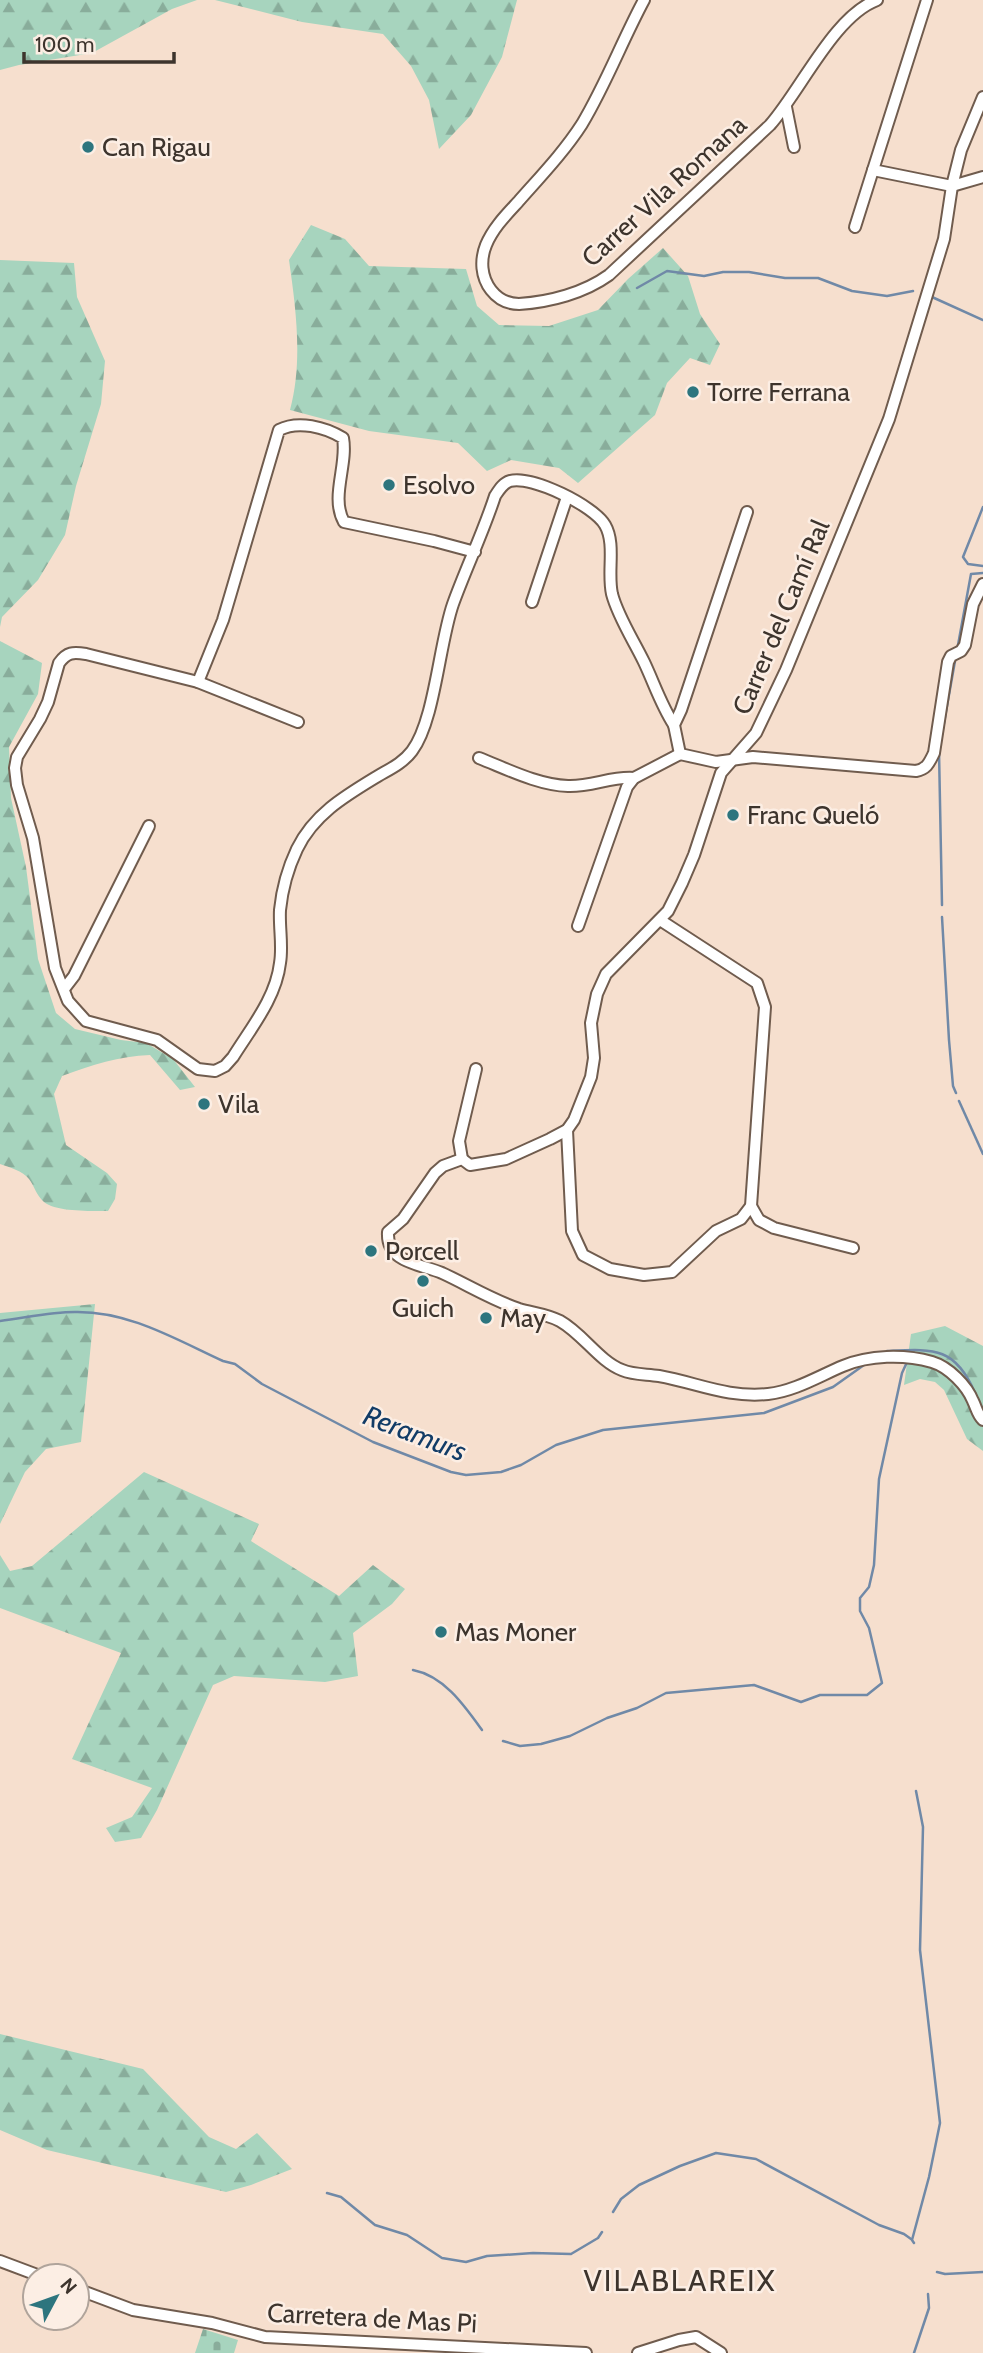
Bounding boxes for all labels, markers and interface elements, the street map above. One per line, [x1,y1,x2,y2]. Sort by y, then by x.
scale bar [24,21,175,65]
text: 100 m [35,32,94,57]
street label: Carrer Vila Romana [575,108,753,273]
place label: Can Rigau [102,131,211,163]
marker: Can Rigau [80,139,96,155]
place label: Torre Ferrana [707,376,850,408]
marker: Torre Ferrana [685,384,701,400]
place label: Esolvo [403,469,475,501]
marker: Esolvo [381,477,397,493]
street label: Carrer del Camí Ral [726,515,836,719]
place label: Franc Queló [747,799,879,831]
marker: Franc Queló [725,807,741,823]
place label: Vila [218,1088,260,1120]
marker: Vila [196,1096,212,1112]
place label: Porcell [385,1235,459,1267]
marker: Porcell [363,1243,379,1259]
marker: Guich [415,1273,431,1289]
place label: Guich [392,1292,454,1324]
place label: May [500,1302,546,1334]
marker: May [478,1310,494,1326]
water label: Reramurs [359,1398,471,1468]
place label: Mas Moner [455,1616,577,1648]
marker: Mas Moner [433,1624,449,1640]
north arrow [21,2262,91,2332]
district label: VILABLAREIX [583,2262,777,2299]
text: N [55,2274,82,2299]
street label: Carretera de Mas Pi [266,2297,478,2339]

